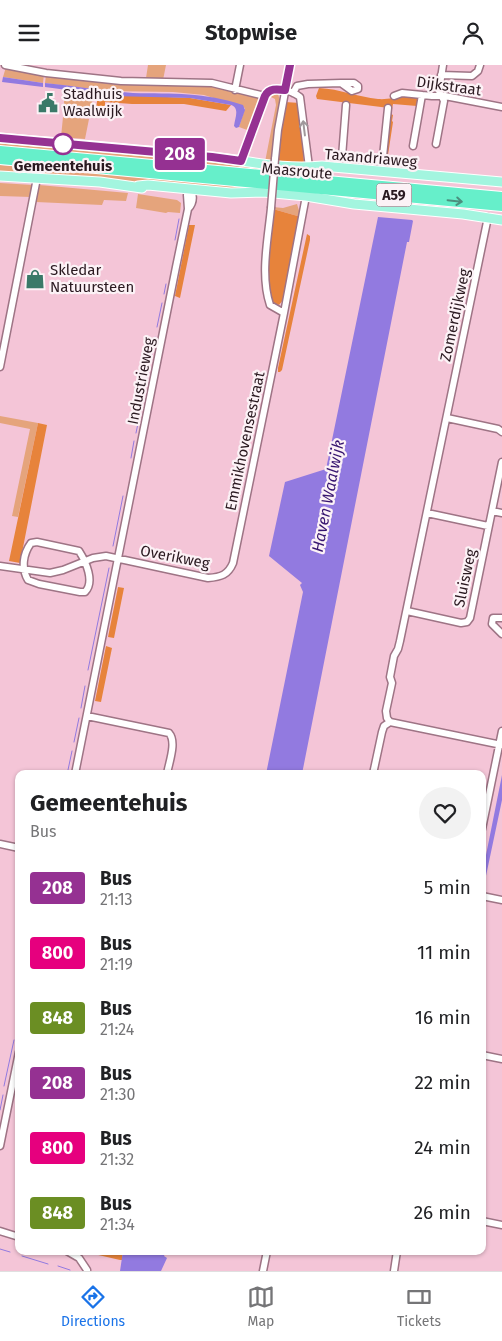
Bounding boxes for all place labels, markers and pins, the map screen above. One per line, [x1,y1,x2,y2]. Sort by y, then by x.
place label: Stadhuis Waalwijk [63,85,123,120]
public building icon: Stadhuis Waalwijk [37,92,59,114]
marker: Gemeentehuis [52,133,74,155]
place label: Gemeentehuis [14,157,112,175]
place label: Skledar Natuursteen [50,261,134,296]
shop icon: Skledar Natuursteen [24,268,46,290]

